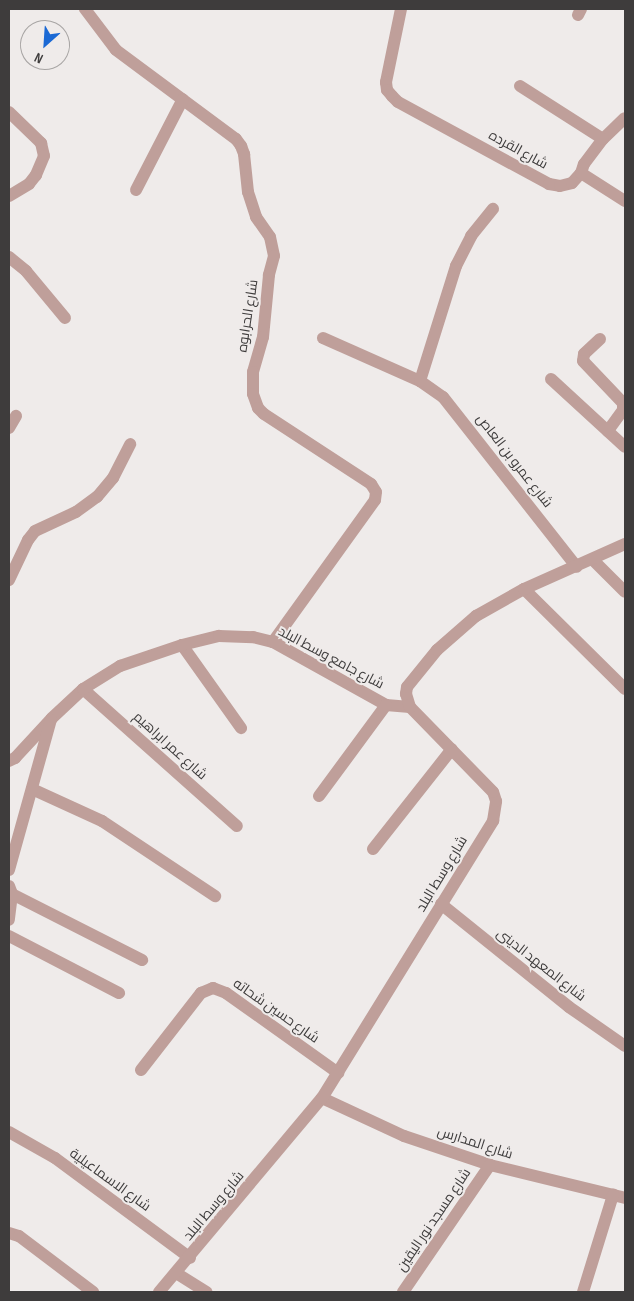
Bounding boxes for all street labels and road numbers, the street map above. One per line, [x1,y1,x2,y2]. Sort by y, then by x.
street label: شارع القرده [485,127,551,173]
street label: شارع الحرابوه [234,278,262,354]
street label: شارع عمرو بن العاص [472,411,556,511]
street label: شارع جامع وسط البلد [275,623,387,693]
street label: شارع عمر ابراهيم [130,708,210,784]
street label: شارع وسط البلد [413,833,471,915]
street label: شارع المعهد الدينى [493,925,589,1005]
street label: شارع حسين شحاته [230,975,322,1047]
street label: شارع المدارس [435,1123,515,1163]
street label: شارع الاسماعيلية [66,1145,154,1215]
street label: شارع مسجد نور اليقين [393,1165,475,1275]
street label: شارع وسط البلد [180,1168,248,1244]

